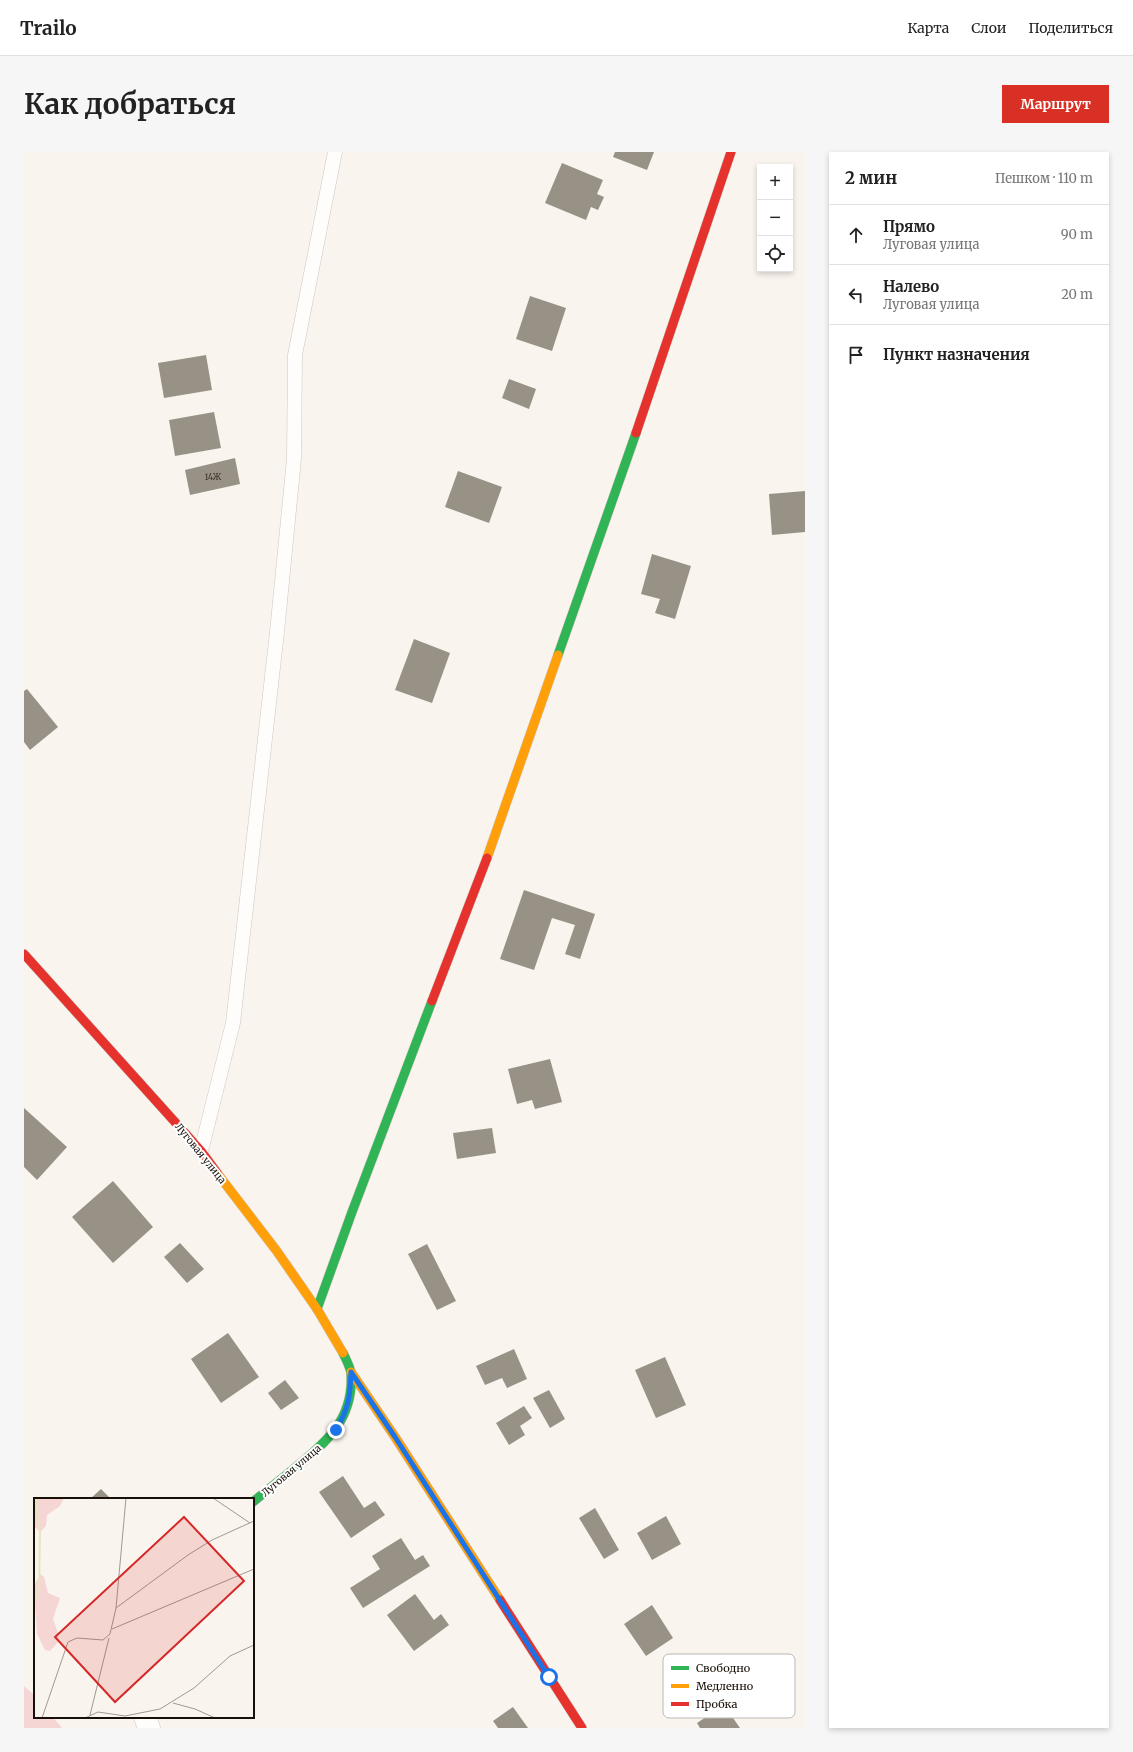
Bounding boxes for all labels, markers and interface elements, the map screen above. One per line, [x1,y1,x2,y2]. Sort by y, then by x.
text: Trailo [20,16,77,40]
text: Карта [907,19,949,37]
text: Слои [971,19,1006,37]
text: Поделиться [1028,19,1113,37]
button: Маршрут [1002,85,1109,123]
text: Как добраться [24,86,236,122]
map controls [757,164,793,272]
button: + [757,164,793,200]
text: 2 мин [845,167,897,189]
text: Пешком · 110 m [995,170,1093,187]
button: − [757,200,793,236]
text: Прямо [883,217,935,236]
icon: ahead [845,224,867,246]
text: 90 m [1061,226,1093,243]
button: locate [757,236,793,272]
text: Луговая улица [883,236,979,253]
text: Налево [883,277,939,296]
icon: left [845,284,867,306]
text: 20 m [1061,286,1093,303]
text: Луговая улица [883,296,979,313]
icon: arrive [845,344,867,366]
text: Пункт назначения [883,345,1030,364]
house number: 14Ж [205,472,222,482]
street label: Луговая улица [172,1120,229,1187]
route end [327,1421,345,1439]
street label: Луговая улица [259,1441,324,1499]
inset map [34,1498,254,1718]
legend [663,1654,795,1718]
text: Свободно [696,1661,751,1675]
route start [540,1668,558,1686]
text: Медленно [696,1679,754,1693]
text: Пробка [696,1697,738,1711]

